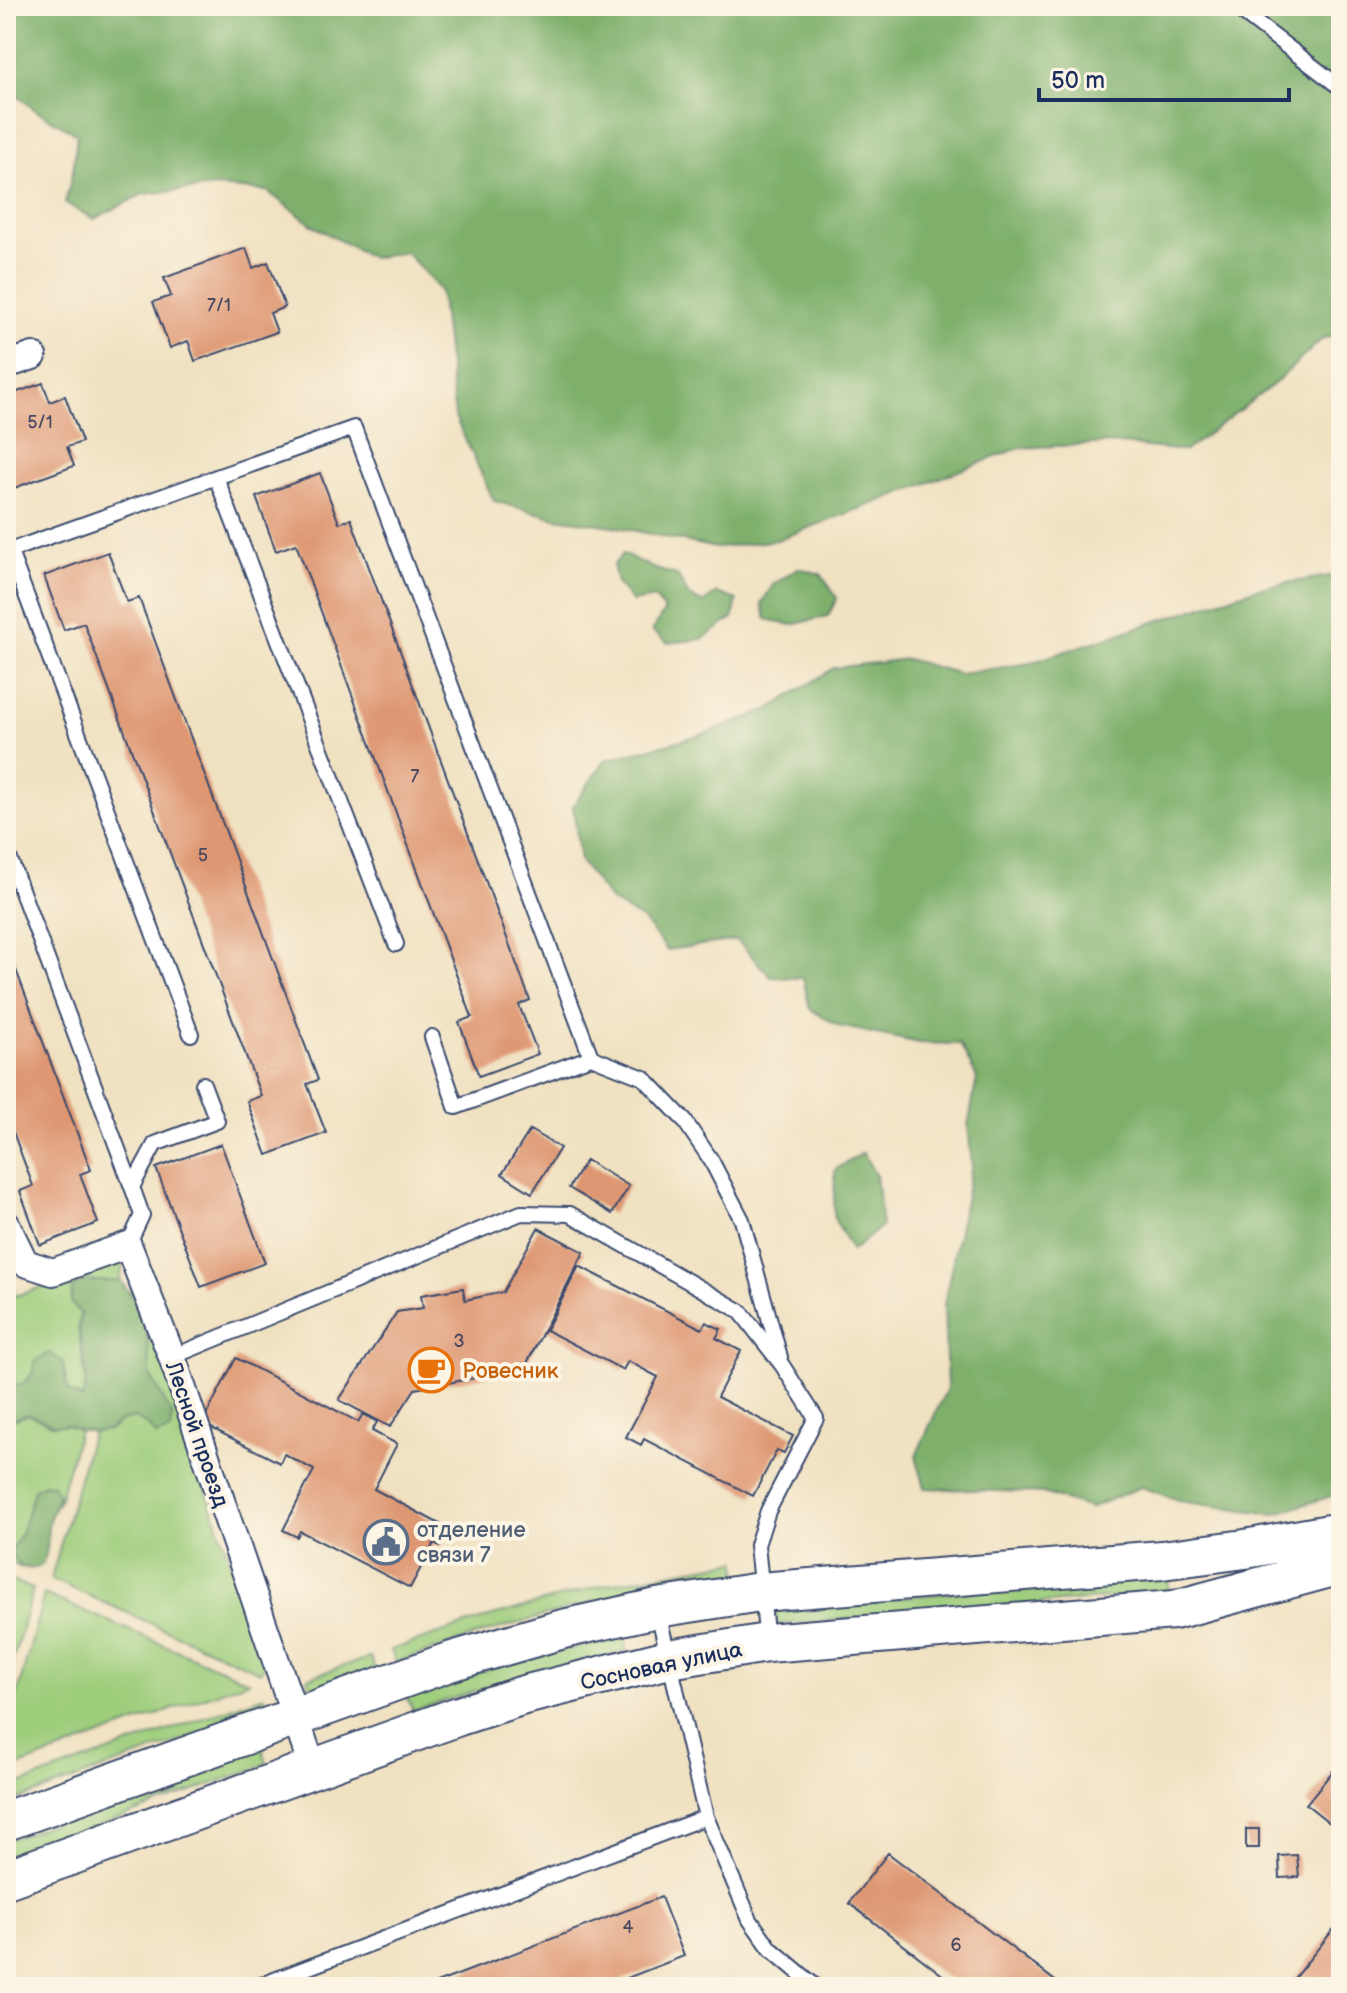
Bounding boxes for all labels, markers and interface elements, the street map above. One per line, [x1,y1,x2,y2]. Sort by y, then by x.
scale bar [1039,52,1289,102]
text: 50 m [1051,66,1105,95]
house number: 7/1 [207,295,231,316]
house number: 5/1 [27,412,53,433]
house number: 7 [411,766,420,787]
house number: 5 [198,845,208,866]
house number: 3 [453,1331,465,1352]
cafe icon: Ровесник [407,1346,455,1394]
street label: Лесной проезд [159,1357,234,1511]
place label: Ровесник [462,1358,559,1385]
place label: отделение связи 7 [417,1517,526,1569]
public building icon: отделение связи 7 [362,1518,410,1566]
street label: Сосновая улица [578,1636,745,1697]
house number: 4 [623,1917,634,1938]
house number: 6 [951,1935,962,1956]

